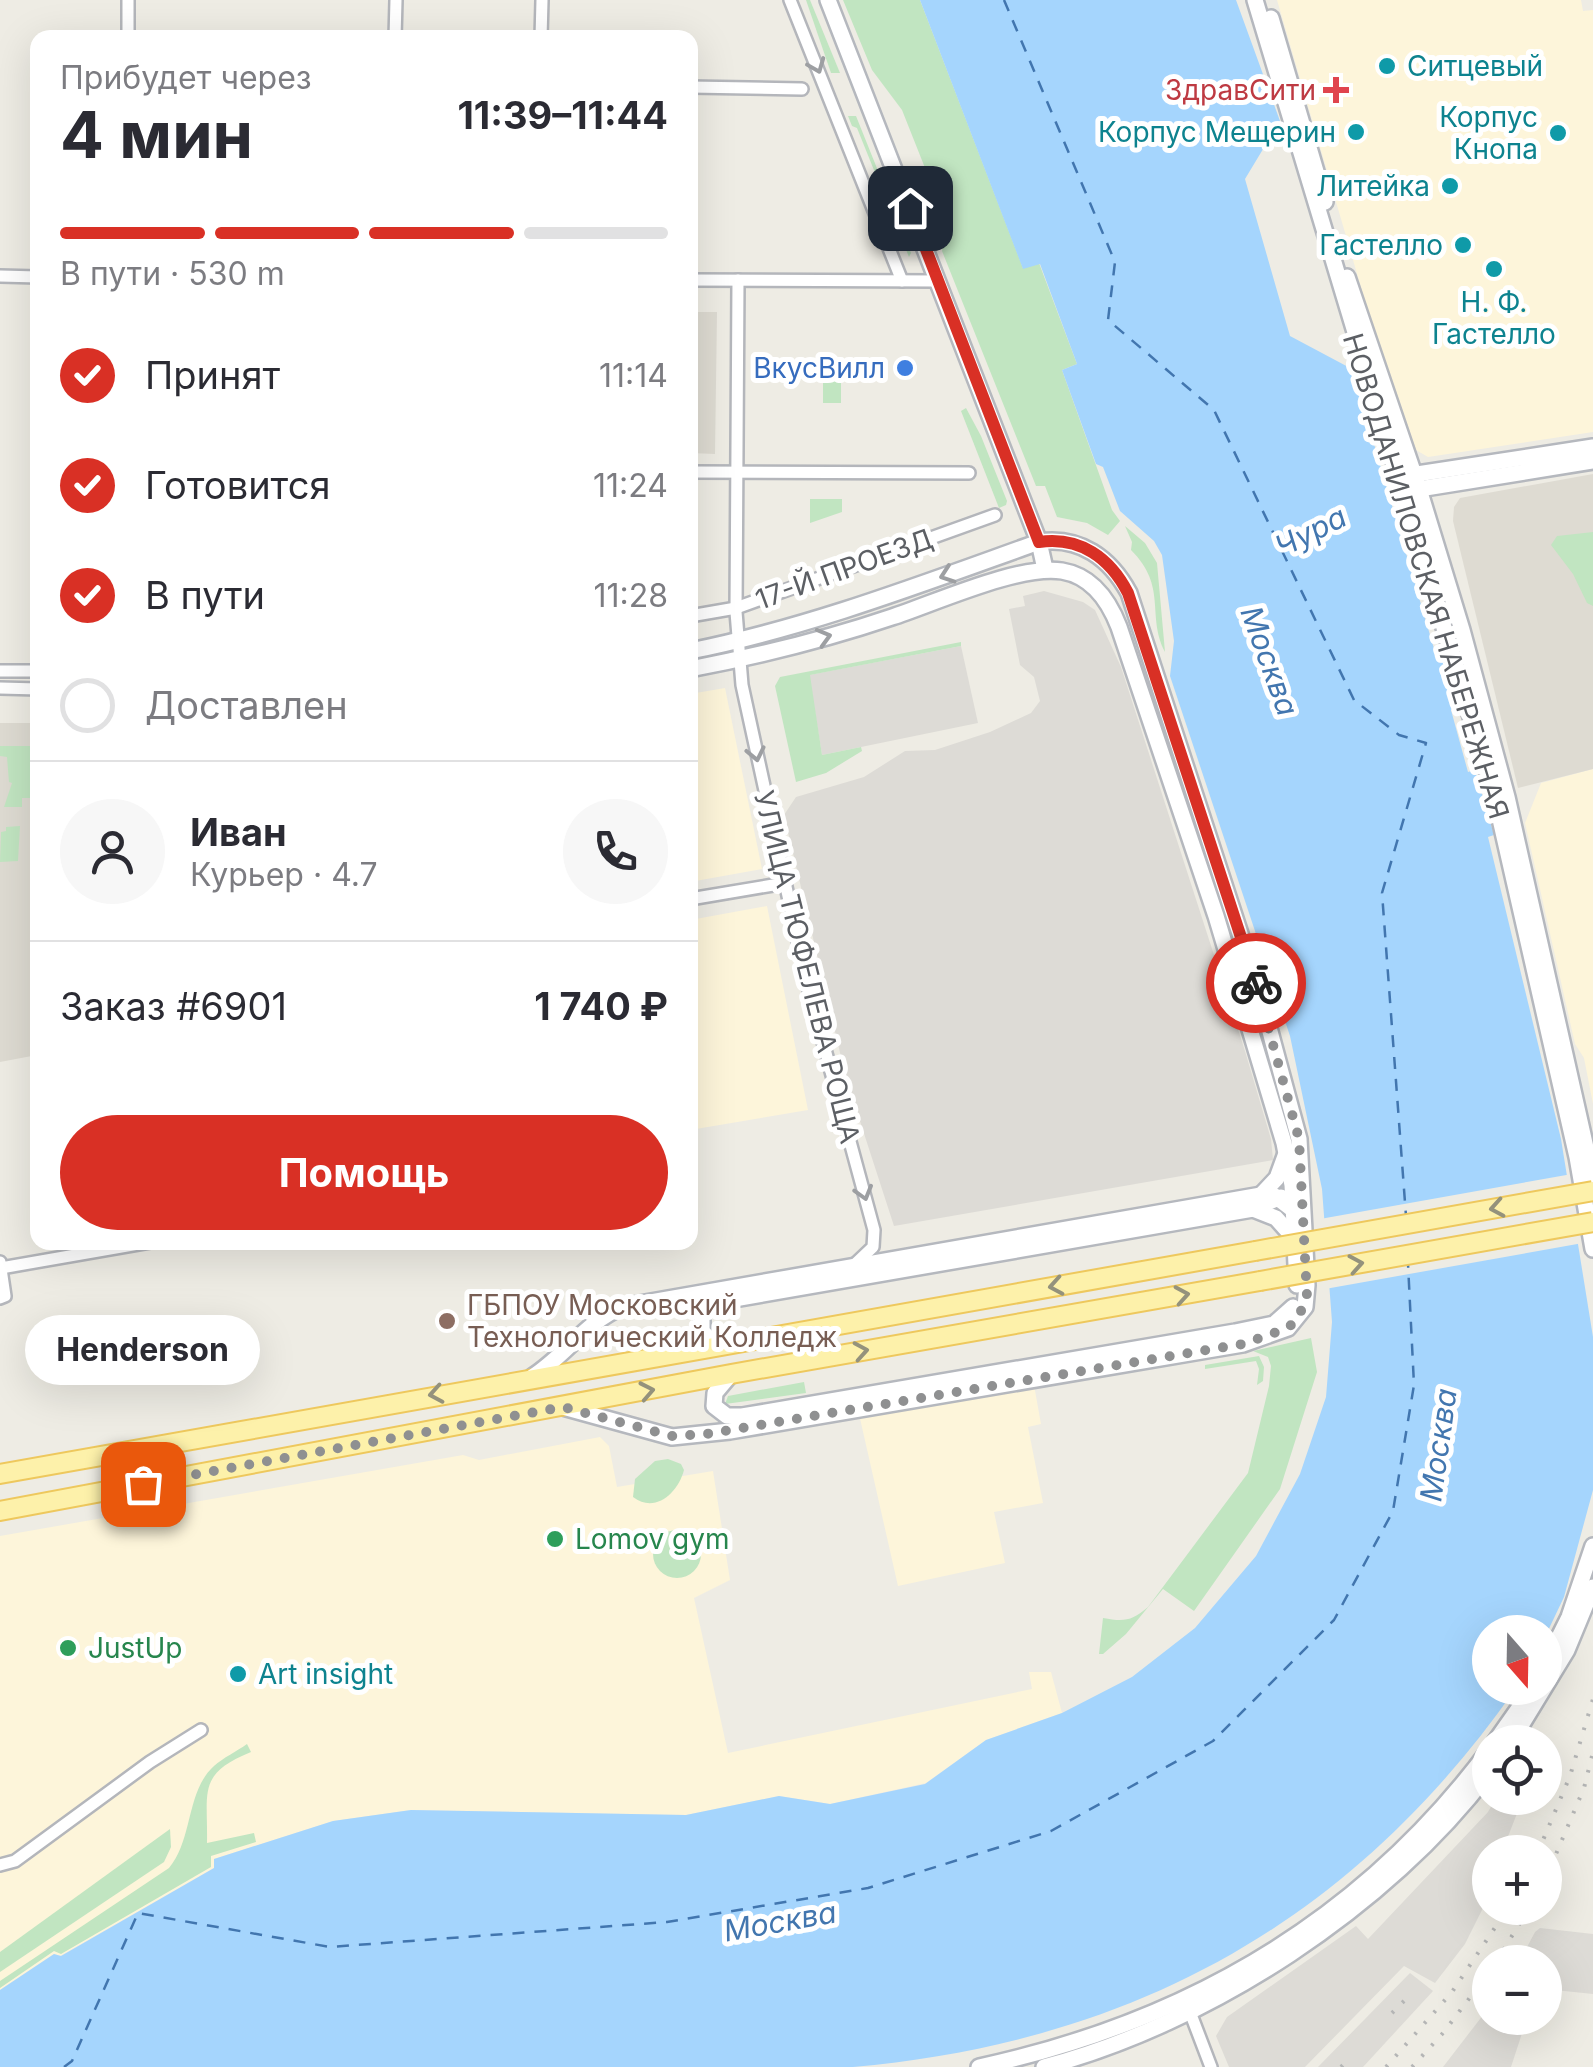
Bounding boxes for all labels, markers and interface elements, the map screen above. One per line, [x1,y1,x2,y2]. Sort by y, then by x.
place label: Ситцевый [1407,49,1543,83]
marker: Ситцевый [1376,55,1398,77]
one-way arrow [806,57,826,74]
text: Прибудет через [60,58,312,97]
place label: ЗдравСити [1165,73,1316,107]
marker: ЗдравСити [1325,79,1347,101]
text: 11:39–11:44 [457,92,668,138]
text: 4 мин [60,95,253,174]
place label: Корпус Кнопа [1439,100,1538,166]
place label: Корпус Мещерин [1098,115,1336,149]
marker: Корпус Мещерин [1345,121,1367,143]
marker: Корпус Кнопа [1547,122,1569,144]
pin [868,166,953,251]
place label: Литейка [1316,169,1430,203]
marker: Литейка [1439,175,1461,197]
icon: home [883,181,938,236]
place label: Гастелло [1319,228,1443,262]
marker: Гастелло [1452,234,1474,256]
text: В пути · 530 m [60,254,285,293]
marker: Н. Ф. Гастелло [1483,258,1505,280]
place label: Н. Ф. Гастелло [1432,285,1556,351]
street label: НОВОДАНИЛОВСКАЯ НАБЕРЕЖНАЯ [1336,329,1516,823]
icon: check [60,348,115,403]
place label: ВкусВилл [753,351,885,385]
text: Принят [145,352,280,398]
text: 11:14 [599,356,668,395]
marker: ВкусВилл [894,357,916,379]
icon: check [60,458,115,513]
text: Готовится [145,462,330,508]
text: 11:24 [593,466,668,505]
water label: Чура [1269,498,1352,564]
street label: 17-Й ПРОЕЗД [750,520,937,617]
one-way arrow [939,563,956,583]
icon: check [60,568,115,623]
text: В пути [145,572,265,618]
text: 11:28 [593,576,668,615]
water label: Москва [1234,601,1306,720]
one-way arrow [815,627,832,648]
text: Доставлен [145,682,348,728]
one-way arrow [745,746,766,763]
street label: УЛИЦА ТЮФЕЛЕВА РОЩА [747,787,867,1147]
button: person [60,799,165,904]
button: phone [563,799,668,904]
text: Иван [190,809,287,855]
text: Курьер · 4.7 [190,855,378,894]
courier [1206,933,1306,1033]
icon: bike [1229,956,1284,1011]
text: Заказ #6901 [60,983,287,1029]
text: 1 740 ₽ [534,983,668,1029]
button: Помощь [60,1115,668,1230]
one-way arrow [852,1184,873,1201]
one-way arrow [1489,1197,1505,1218]
one-way arrow [1348,1254,1365,1275]
one-way arrow [1048,1275,1064,1296]
one-way arrow [1173,1285,1190,1306]
place label: ГБПОУ Московский Технологический Колледж [467,1288,837,1354]
marker: ГБПОУ Московский Технологический Колледж [436,1310,458,1332]
callout: Henderson [26,1314,260,1384]
text: Henderson [56,1330,229,1369]
one-way arrow [853,1341,870,1362]
one-way arrow [638,1381,655,1402]
one-way arrow [428,1383,444,1404]
water label: Москва [1412,1386,1464,1504]
pin [101,1442,186,1527]
icon: bag [116,1457,171,1512]
place label: Lomov gym [575,1522,729,1556]
marker: Lomov gym [544,1528,566,1550]
north arrow [1472,1615,1562,1705]
map controls [1472,1615,1562,2035]
place label: JustUp [88,1631,182,1665]
marker: JustUp [57,1637,79,1659]
place label: Art insight [258,1657,393,1691]
marker: Art insight [227,1663,249,1685]
button: locate [1472,1725,1562,1815]
button: + [1472,1835,1562,1925]
water label: Москва [721,1893,839,1949]
button: − [1472,1945,1562,2035]

